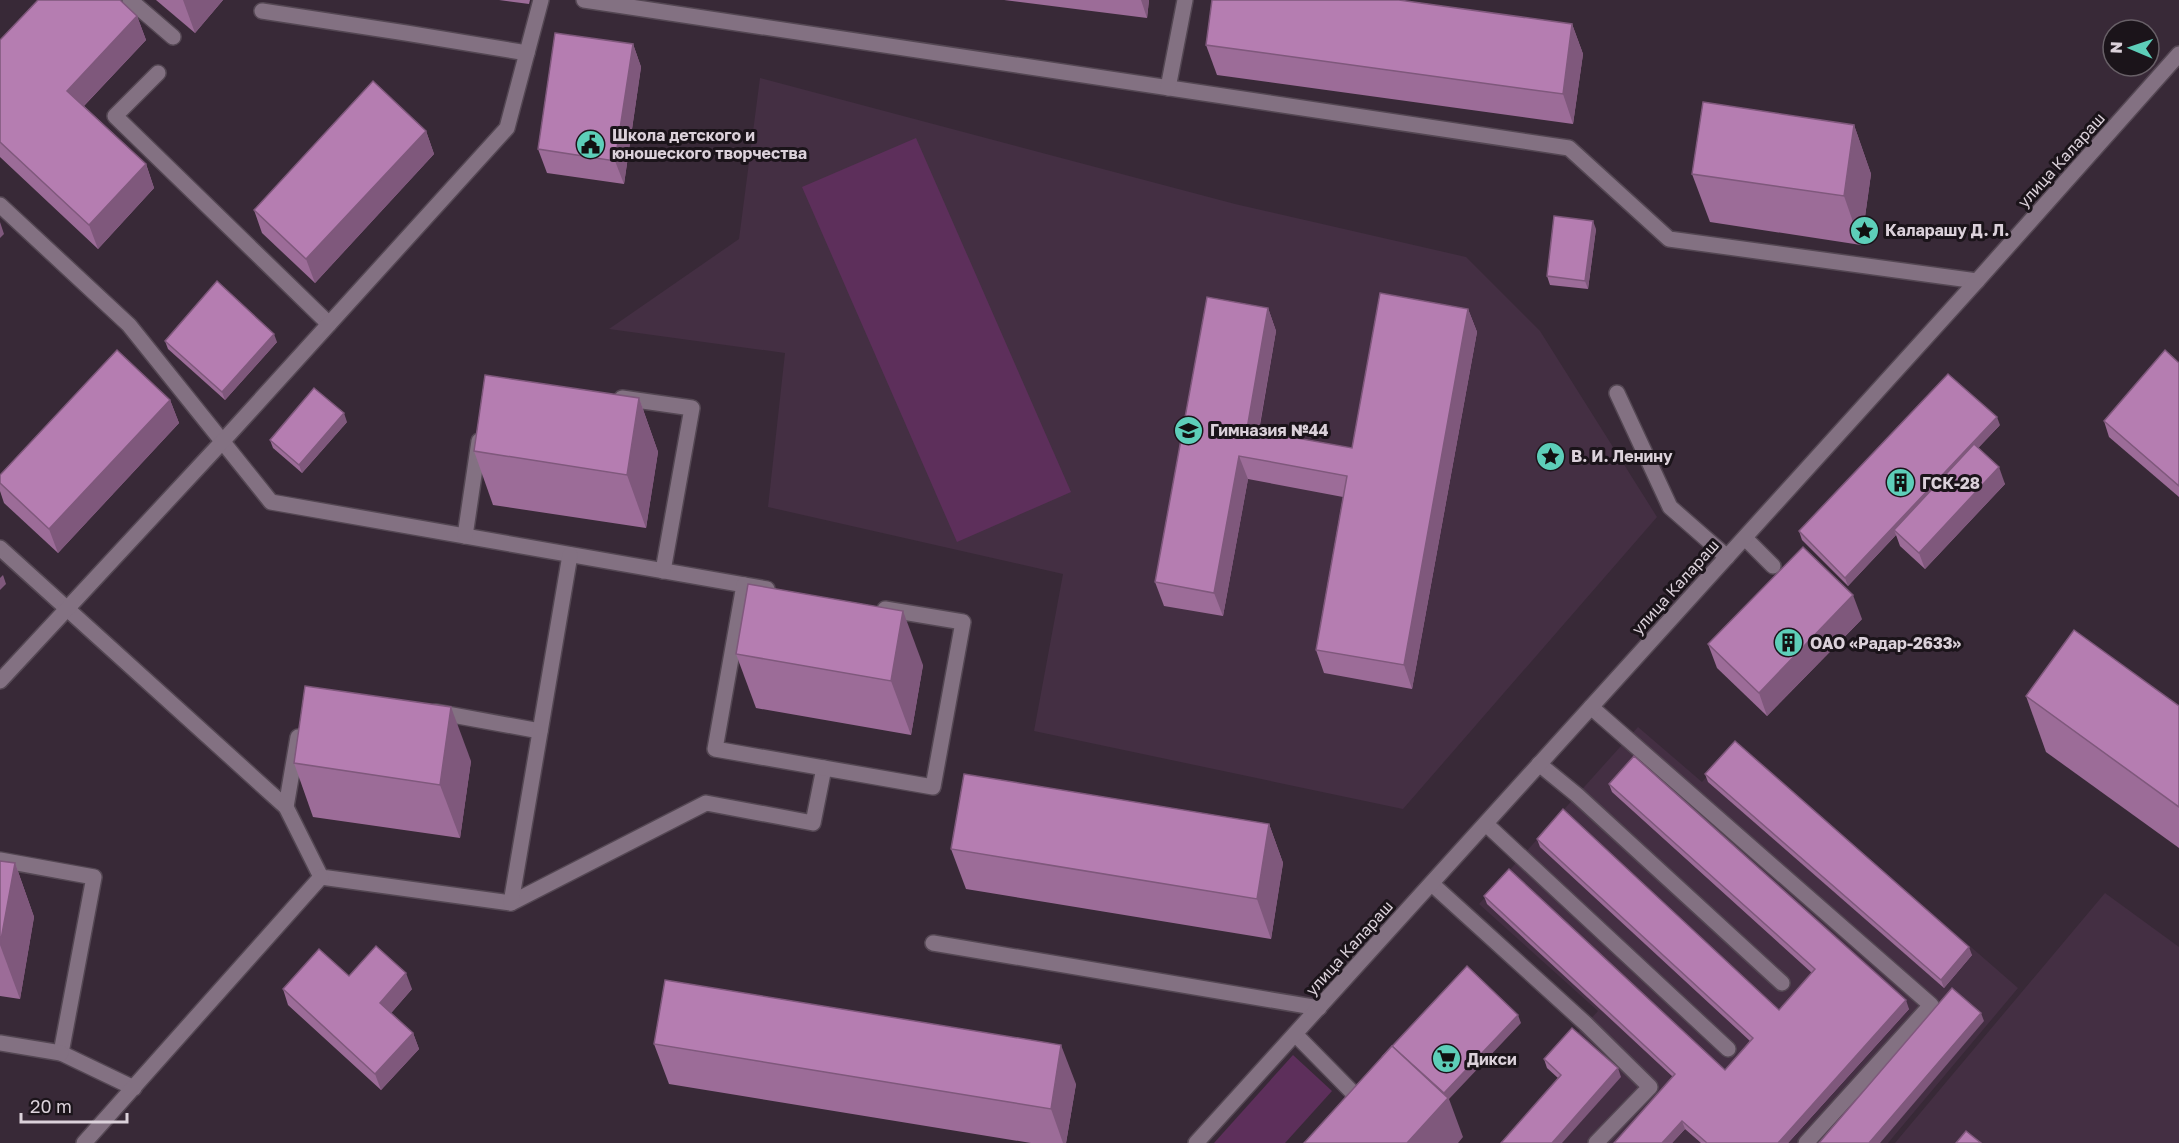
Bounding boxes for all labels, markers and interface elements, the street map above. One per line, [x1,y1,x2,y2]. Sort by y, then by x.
north arrow [2101,18,2161,78]
text: N [2106,41,2126,54]
street label: улица Калараш [2013,108,2109,212]
place label: Школа детского и юношеского творчества [612,125,807,163]
public building icon: Школа детского и юношеского творчества [575,128,607,160]
place icon: Каларашу Д. Л. [1848,214,1880,246]
place label: Каларашу Д. Л. [1885,220,2009,240]
school or university icon: Гимназия №44 [1173,414,1205,446]
place label: Гимназия №44 [1210,420,1328,440]
place icon: В. И. Ленину [1534,440,1566,472]
place label: В. И. Ленину [1571,446,1673,466]
building icon: ГСК-28 [1885,467,1917,499]
place label: ГСК-28 [1922,473,1980,493]
street label: улица Калараш [1627,535,1723,639]
building icon: ОАО «Радар-2633» [1773,627,1805,659]
place label: ОАО «Радар-2633» [1810,633,1961,653]
street label: улица Калараш [1301,896,1397,1000]
supermarket icon: Дикси [1430,1043,1462,1075]
place label: Дикси [1467,1049,1517,1069]
scale bar [21,1086,128,1124]
text: 20 m [30,1095,72,1117]

